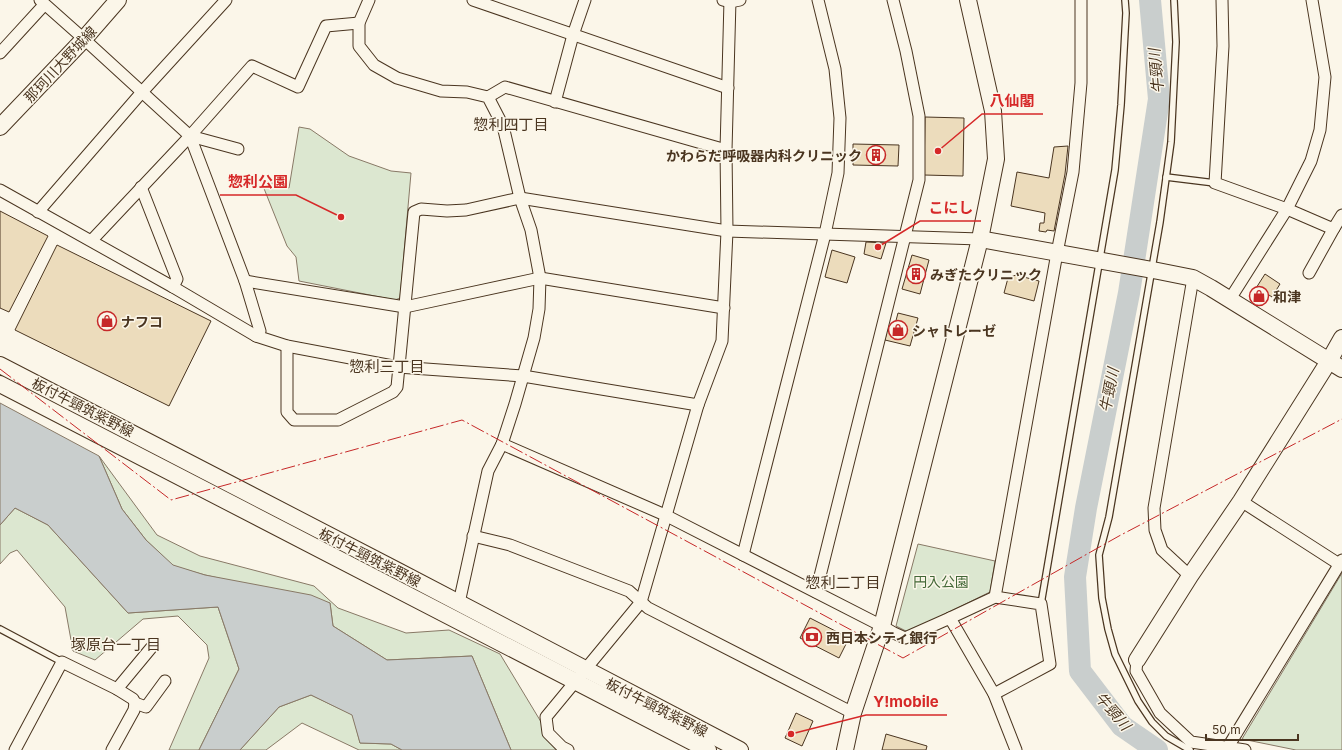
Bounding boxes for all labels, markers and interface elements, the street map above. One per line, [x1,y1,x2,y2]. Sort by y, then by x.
street label: 那珂川大野城線 [20,22,100,106]
water label: 牛頸川 [1144,46,1167,94]
callout: 八仙閣 [982,87,1043,114]
text: 八仙閣 [989,91,1035,110]
district label: 惣利四丁目 [473,115,549,134]
building icon: かわらだ呼吸器内科クリニック [865,144,887,166]
place label: かわらだ呼吸器内科クリニック [666,147,862,164]
callout: 惣利公園 [220,168,296,195]
text: 惣利公園 [228,172,288,191]
callout: こにし [920,194,981,221]
text: こにし [928,198,974,217]
building icon: みぎたクリニック [905,263,927,285]
place label: みぎたクリニック [930,266,1042,283]
shop icon: 和津 [1248,285,1270,307]
place label: 和津 [1273,288,1301,305]
shop icon: ナフコ [96,310,118,332]
place label: ナフコ [121,313,163,330]
shop icon: シャトレーゼ [887,319,909,341]
place label: シャトレーゼ [912,322,996,339]
district label: 惣利三丁目 [349,357,425,376]
water label: 牛頸川 [1095,364,1123,414]
street label: 板付牛頸筑紫野線 [29,374,137,440]
street label: 板付牛頸筑紫野線 [316,524,424,590]
district label: 惣利二丁目 [805,573,881,592]
park label: 円入公園 [913,573,969,590]
bank icon: 西日本シティ銀行 [801,626,823,648]
place label: 西日本シティ銀行 [826,629,937,646]
district label: 塚原台一丁目 [71,635,161,654]
street label: 板付牛頸筑紫野線 [603,674,711,740]
callout: Y!mobile [866,688,947,715]
water label: 牛頸川 [1091,688,1136,736]
text: Y!mobile [873,692,939,711]
scale bar [1206,716,1298,742]
text: 50 m [1212,722,1241,737]

